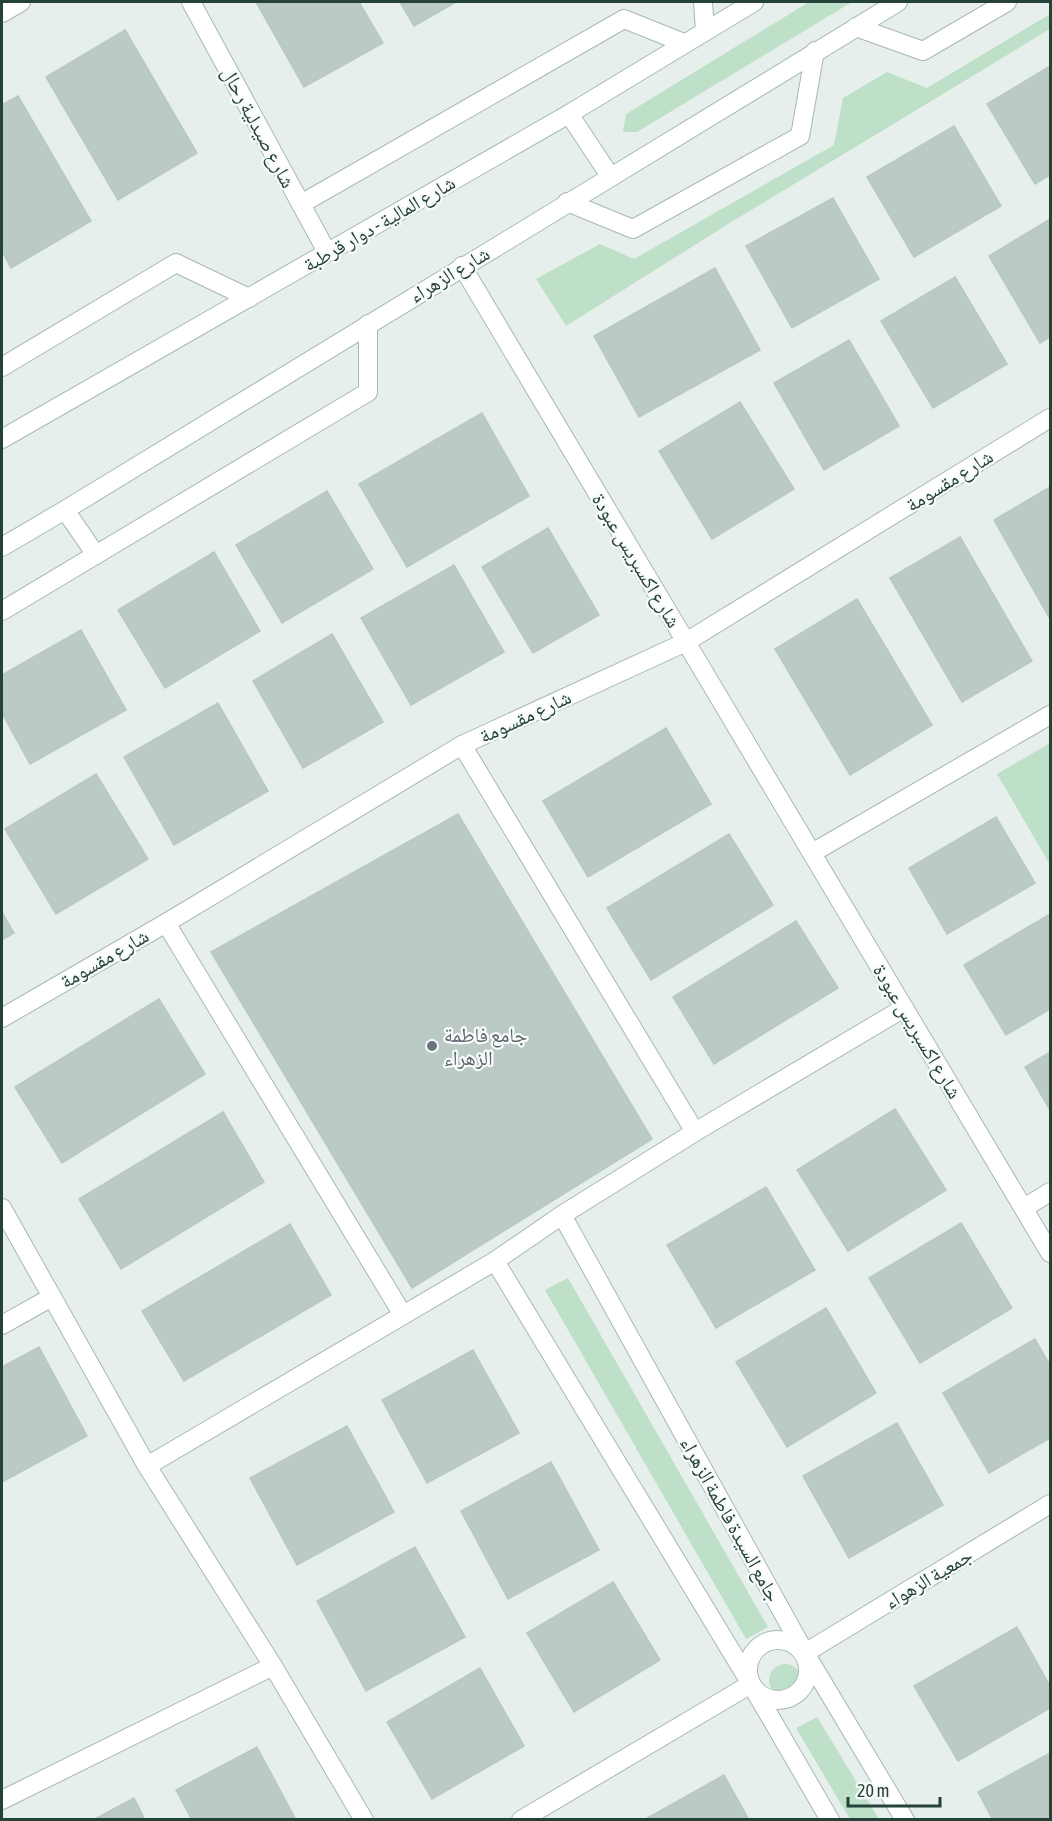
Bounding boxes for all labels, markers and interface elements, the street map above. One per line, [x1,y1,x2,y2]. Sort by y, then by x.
street label: شارع صيدلية رحال [216,63,301,192]
street label: شارع المالية - دوار قرطبة [299,170,460,278]
street label: شارع الزهراء [405,241,494,309]
street label: شارع مقسومة [901,444,998,518]
street label: شارع اكسبريس عبودة [586,489,686,632]
street label: شارع مقسومة [476,685,575,749]
street label: شارع مقسومة [56,923,153,994]
street label: شارع اكسبريس عبودة [867,960,967,1103]
place label: جامع فاطمة الزهراء [444,1023,527,1069]
marker: جامع فاطمة الزهراء [425,1039,439,1053]
street label: جامع السيدة فاطمة الزهراء [674,1433,786,1606]
street label: جمعية الزهواء [880,1543,976,1613]
scale bar [848,1770,940,1808]
text: 20 m [857,1780,889,1801]

